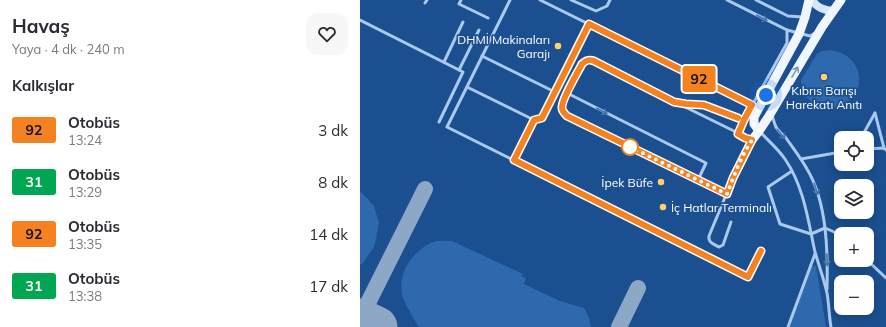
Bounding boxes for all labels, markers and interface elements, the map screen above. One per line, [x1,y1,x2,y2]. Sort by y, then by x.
button: heart [306,13,348,55]
text: Havaş [12,14,70,38]
one-way arrow [756,14,768,22]
place label: DHMİ Makinaları Garajı [457,32,550,61]
text: Yaya · 4 dk · 240 m [12,41,125,57]
marker: DHMİ Makinaları Garajı [553,41,563,51]
line badge: 92 [681,66,717,92]
one-way arrow [792,66,800,78]
text: 92 [691,70,707,88]
marker: Kıbrıs Barışı Harekatı Anıtı [819,72,829,82]
text: Kalkışlar [12,76,74,95]
place label: Kıbrıs Barışı Harekatı Anıtı [786,83,862,112]
your location [756,85,776,105]
one-way arrow [596,108,608,115]
text: Otobüs [68,113,120,132]
text: 92 [26,121,42,139]
text: 3 dk [318,121,348,140]
one-way arrow [777,128,786,139]
map controls [834,131,874,315]
button: locate [834,131,874,171]
text: 13:24 [68,132,102,148]
unlabelled marker [621,138,639,156]
text: Otobüs [68,165,120,184]
text: 31 [26,173,42,191]
text: 8 dk [318,173,348,192]
place label: İpek Büfe [601,175,653,190]
marker: İpek Büfe [656,177,666,187]
button: layers [834,179,874,219]
one-way arrow [813,182,820,195]
text: 13:29 [68,184,102,200]
place label: İç Hatlar Terminalı [671,200,772,215]
marker: İç Hatlar Terminalı [658,202,668,212]
text: Otobüs [68,217,120,236]
text: 92 [26,225,42,243]
text: 14 dk [309,225,348,244]
button: + [834,227,874,267]
text: 13:35 [68,236,102,252]
one-way arrow [823,253,831,266]
text: Otobüs [68,269,120,288]
button: − [834,275,874,315]
text: 31 [26,277,42,295]
text: 17 dk [309,277,348,296]
text: 13:38 [68,288,102,304]

